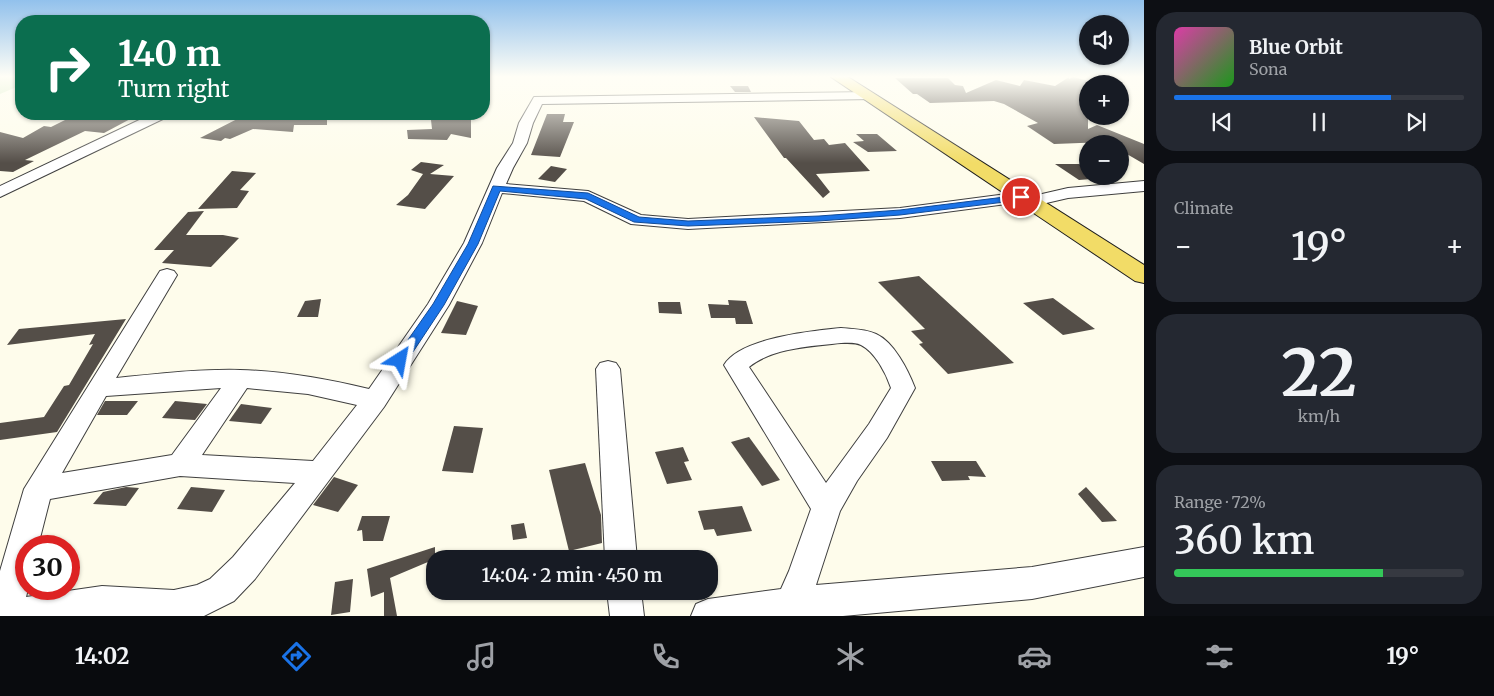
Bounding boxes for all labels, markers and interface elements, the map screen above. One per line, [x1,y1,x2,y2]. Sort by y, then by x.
map controls [1079,15,1129,185]
button: sound [1079,15,1129,65]
text: 140 m [118,32,221,76]
icon: right [35,35,100,100]
text: Blue Orbit [1249,35,1343,59]
text: Sona [1249,59,1287,79]
text: Turn right [118,75,229,103]
button: + [1079,75,1129,125]
icon: previous [1208,108,1236,136]
icon: pause [1305,108,1333,136]
icon: next [1402,108,1430,136]
button: − [1079,135,1129,185]
pin [1000,176,1042,218]
icon: arrive [1007,183,1035,211]
text: Climate [1174,198,1233,218]
text: 19° [1291,223,1347,270]
text: − [1174,228,1193,264]
text: + [1445,228,1464,264]
text: 22 [1281,332,1357,414]
position arrow [373,333,425,385]
text: km/h [1298,406,1340,426]
text: Range · 72% [1174,492,1266,512]
text: 360 km [1174,517,1314,564]
speed limit sign: 30 [15,535,80,600]
text: 14:04 · 2 min · 450 m [482,563,662,587]
icon: directions [279,639,314,674]
icon: music [464,639,499,674]
icon: phone [648,639,683,674]
icon: climate [833,639,868,674]
icon: car [1017,639,1052,674]
icon: filters [1202,639,1237,674]
text: 14:02 [75,642,129,670]
text: 19° [1386,642,1419,670]

